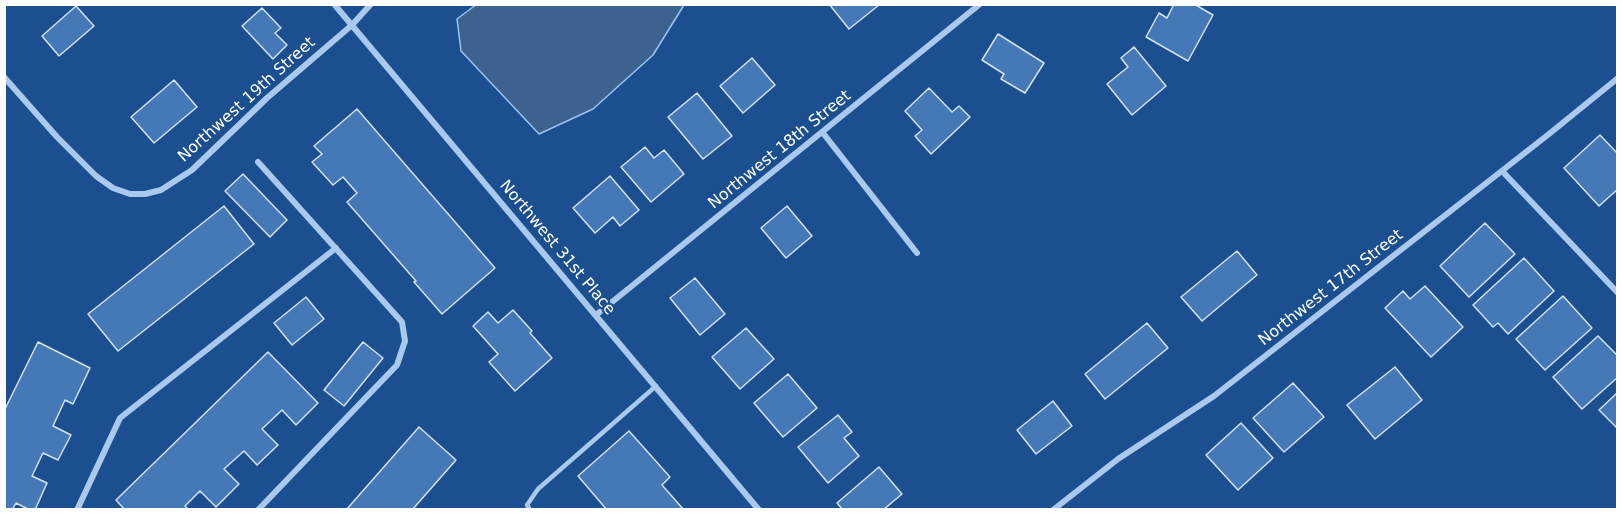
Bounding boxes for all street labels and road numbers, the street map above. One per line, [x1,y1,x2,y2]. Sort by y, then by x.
street label: Northwest 19th Street [174,33,320,167]
street label: Northwest 18th Street [705,87,855,213]
street label: Northwest 31st Place [495,177,619,319]
street label: Northwest 17th Street [1255,226,1407,350]

